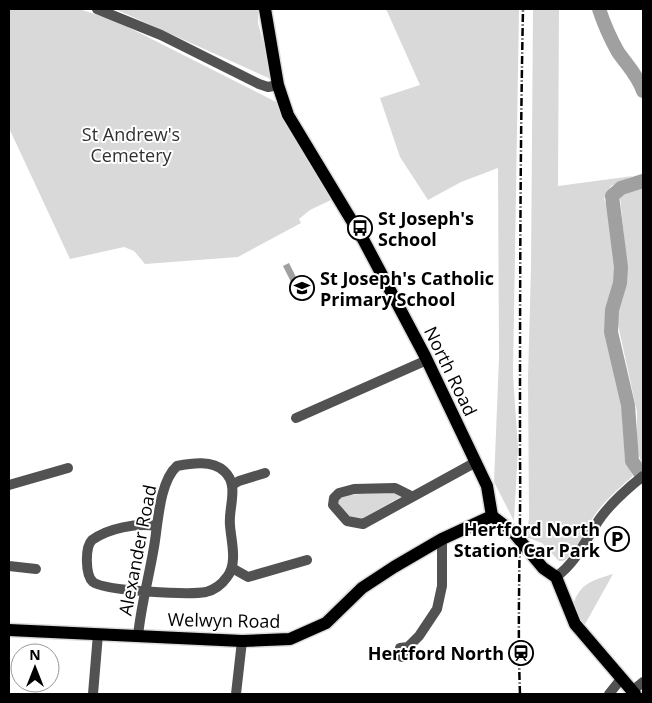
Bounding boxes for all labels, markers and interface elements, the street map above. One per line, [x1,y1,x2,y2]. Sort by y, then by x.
park label: St Andrew's Cemetery [82,122,180,167]
place label: St Joseph's School [378,206,474,251]
bus stop icon: St Joseph's School [347,215,373,241]
place label: St Joseph's Catholic Primary School [320,266,494,311]
school or university icon: St Joseph's Catholic Primary School [289,275,315,301]
street label: North Road [419,322,483,420]
street label: Alexander Road [113,483,161,617]
place label: Hertford North Station Car Park [454,517,601,562]
parking icon: Hertford North Station Car Park [604,526,630,552]
street label: Welwyn Road [167,607,281,633]
station icon: Hertford North [508,640,534,666]
place label: Hertford North [368,641,504,665]
north arrow [10,643,60,693]
text: N [29,645,41,664]

